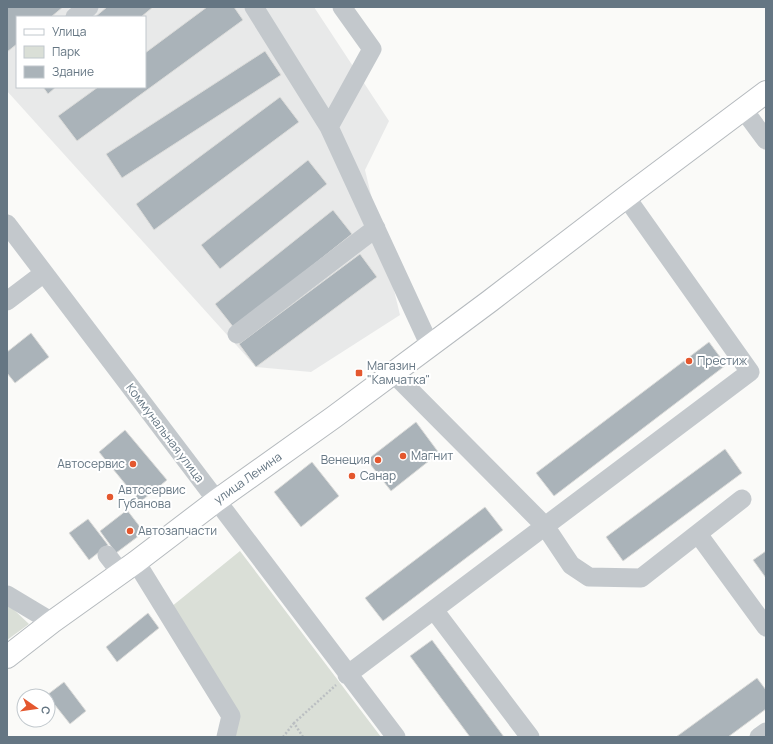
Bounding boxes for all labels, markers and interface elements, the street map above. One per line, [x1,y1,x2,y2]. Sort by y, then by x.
legend [16,16,146,88]
text: Улица [52,23,86,40]
text: Парк [52,43,81,60]
text: Здание [52,63,94,80]
place label: Престиж [697,352,748,369]
marker: Престиж [684,356,694,366]
place label: Магазин "Камчатка" [367,357,430,388]
marker: Магазин "Камчатка" [354,368,364,378]
street label: Коммунальная улица [122,380,208,486]
place label: Магнит [411,447,453,464]
street label: улица Ленина [210,448,285,508]
place label: Венеция [321,451,370,468]
marker: Магнит [398,451,408,461]
place label: Автосервис [57,455,125,472]
marker: Венеция [373,455,383,465]
marker: Автосервис [128,459,138,469]
place label: Санар [360,467,396,484]
marker: Санар [347,471,357,481]
place label: Автосервис Губанова [118,481,186,512]
marker: Автосервис Губанова [105,492,115,502]
place label: Автозапчасти [138,522,217,539]
marker: Автозапчасти [125,526,135,536]
north arrow [16,688,56,728]
text: С [38,705,54,716]

